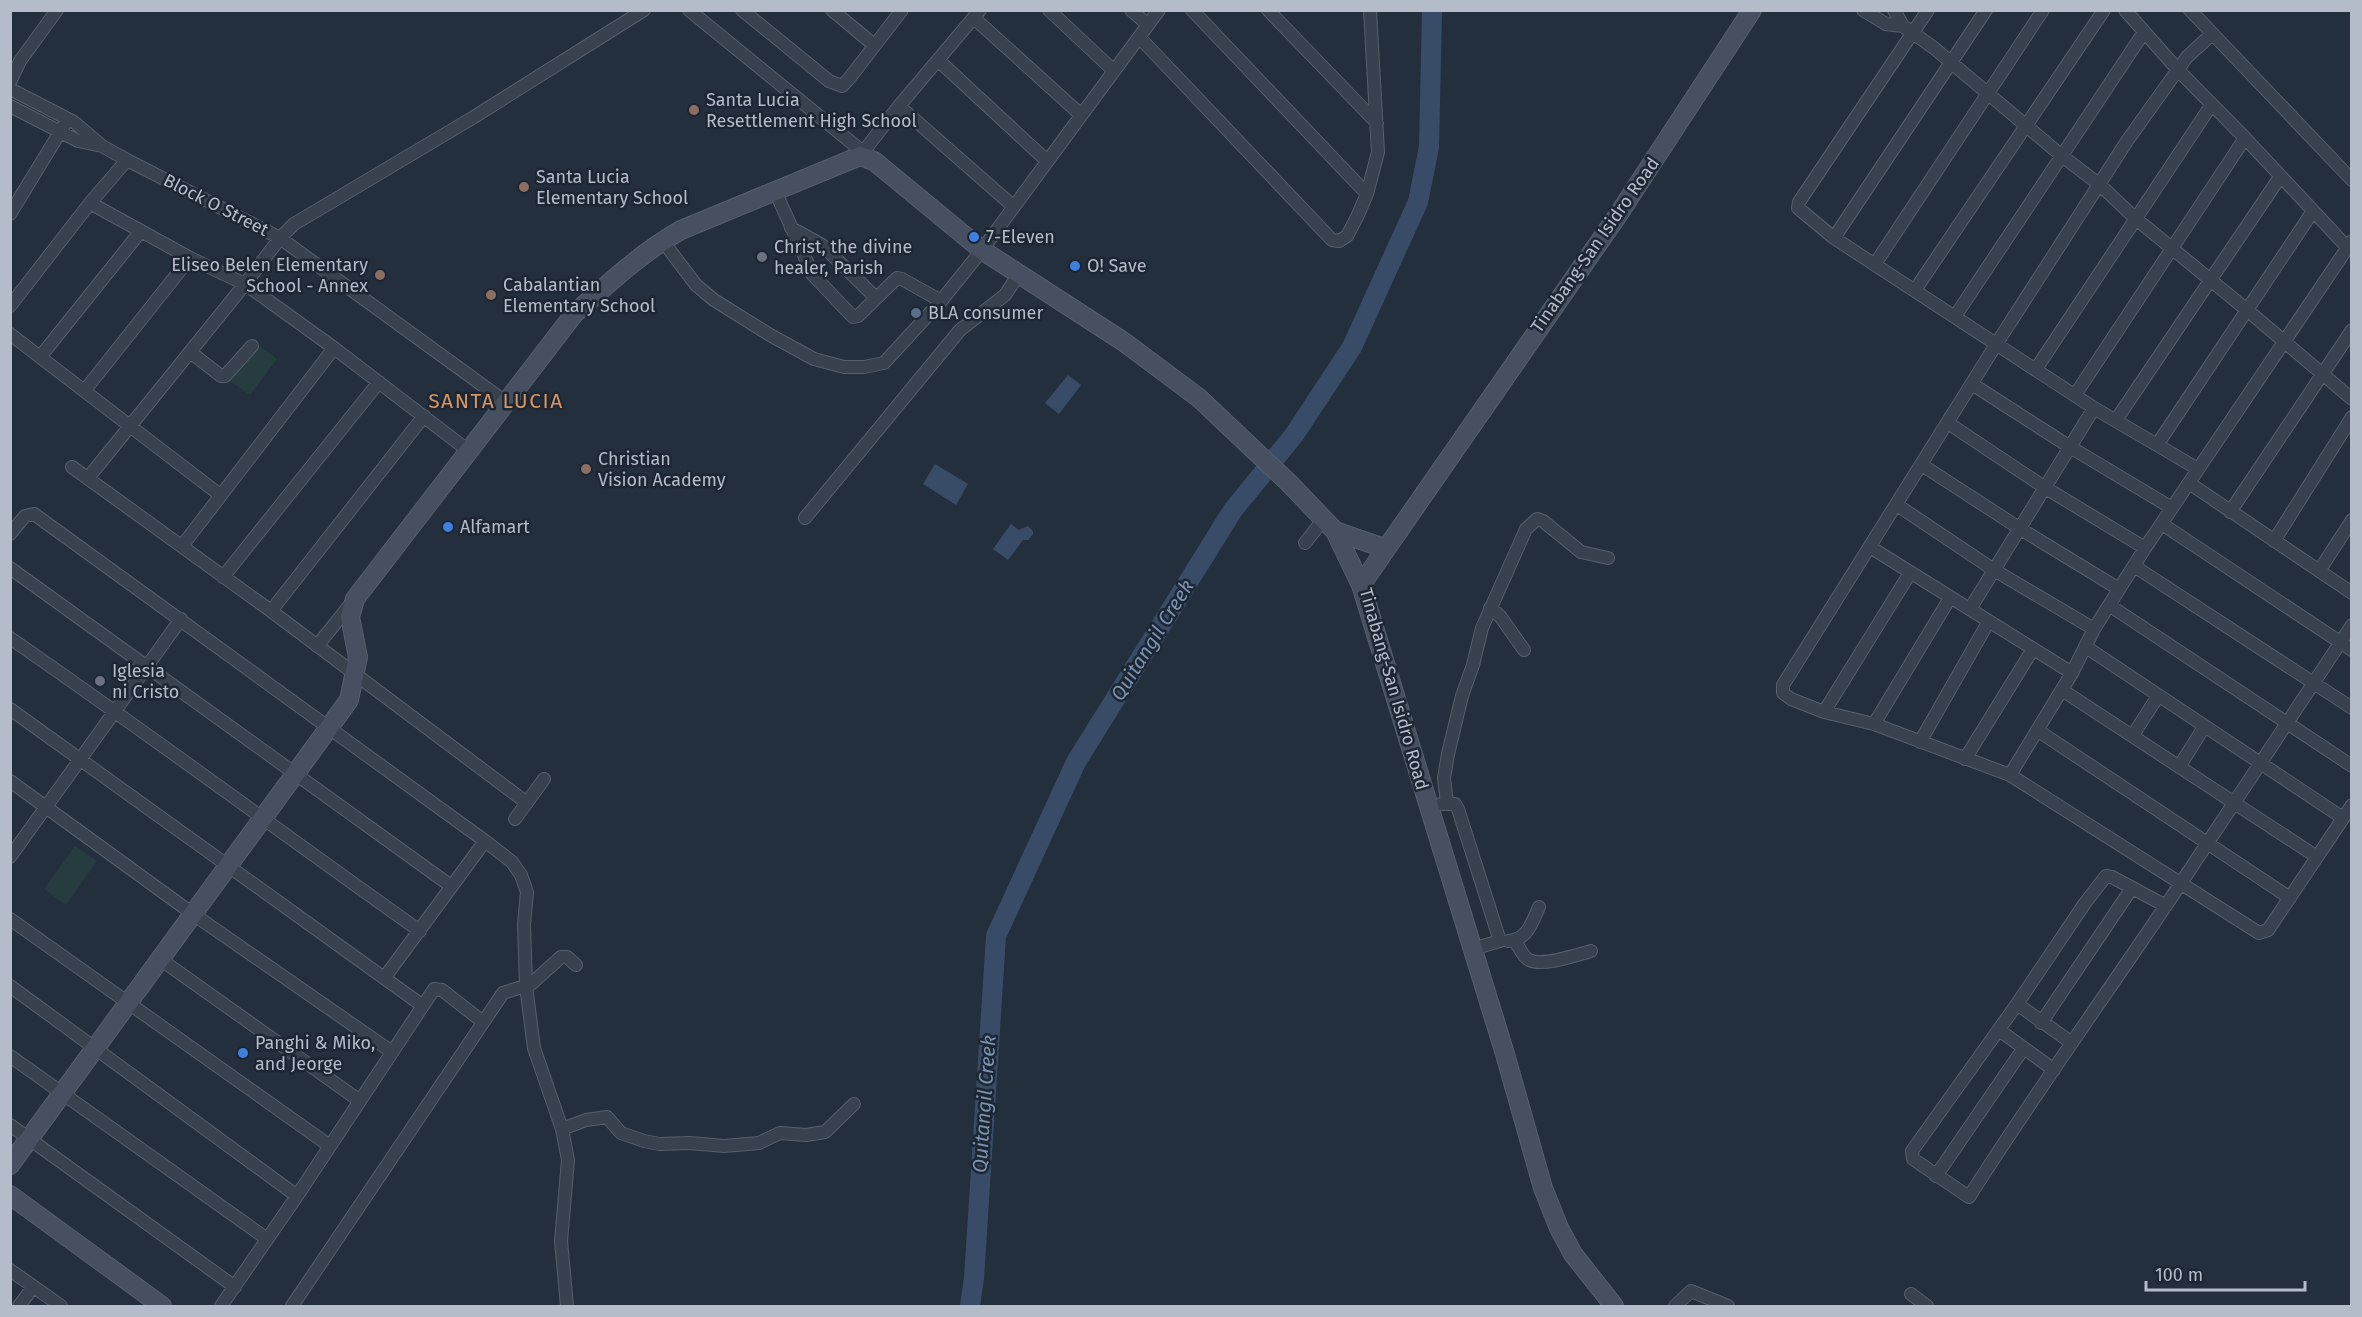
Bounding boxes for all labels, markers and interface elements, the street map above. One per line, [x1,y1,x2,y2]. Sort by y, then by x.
place label: Santa Lucia Resettlement High School [706,89,917,132]
marker: Santa Lucia Resettlement High School [687,103,701,117]
street label: Tinabang-San Isidro Road [1526,153,1664,337]
place label: Santa Lucia Elementary School [536,166,688,209]
street label: Block O Street [160,169,273,241]
marker: Santa Lucia Elementary School [517,180,531,194]
place label: 7-Eleven [986,226,1055,248]
marker: 7-Eleven [967,230,981,244]
place label: Christ, the divine healer, Parish [774,236,912,279]
marker: Christ, the divine healer, Parish [755,250,769,264]
place label: Eliseo Belen Elementary School - Annex [171,254,368,297]
place label: O! Save [1087,255,1147,277]
marker: O! Save [1068,259,1082,273]
marker: Eliseo Belen Elementary School - Annex [373,268,387,282]
place label: Cabalantian Elementary School [503,274,655,317]
marker: Cabalantian Elementary School [484,288,498,302]
place label: BLA consumer [928,302,1043,324]
marker: BLA consumer [909,306,923,320]
district label: SANTA LUCIA [428,388,564,414]
place label: Christian Vision Academy [598,448,726,491]
marker: Christian Vision Academy [579,462,593,476]
place label: Alfamart [460,516,530,538]
marker: Alfamart [441,520,455,534]
water label: Quitangil Creek [1105,575,1199,705]
street label: Tinabang-San Isidro Road [1355,586,1433,792]
place label: Iglesia ni Cristo [112,660,179,703]
marker: Iglesia ni Cristo [93,674,107,688]
place label: Panghi & Miko, and Jeorge [255,1032,375,1075]
water label: Quitangil Creek [967,1034,1001,1174]
marker: Panghi & Miko, and Jeorge [236,1046,250,1060]
scale bar [2146,1254,2305,1292]
text: 100 m [2155,1264,2203,1286]

